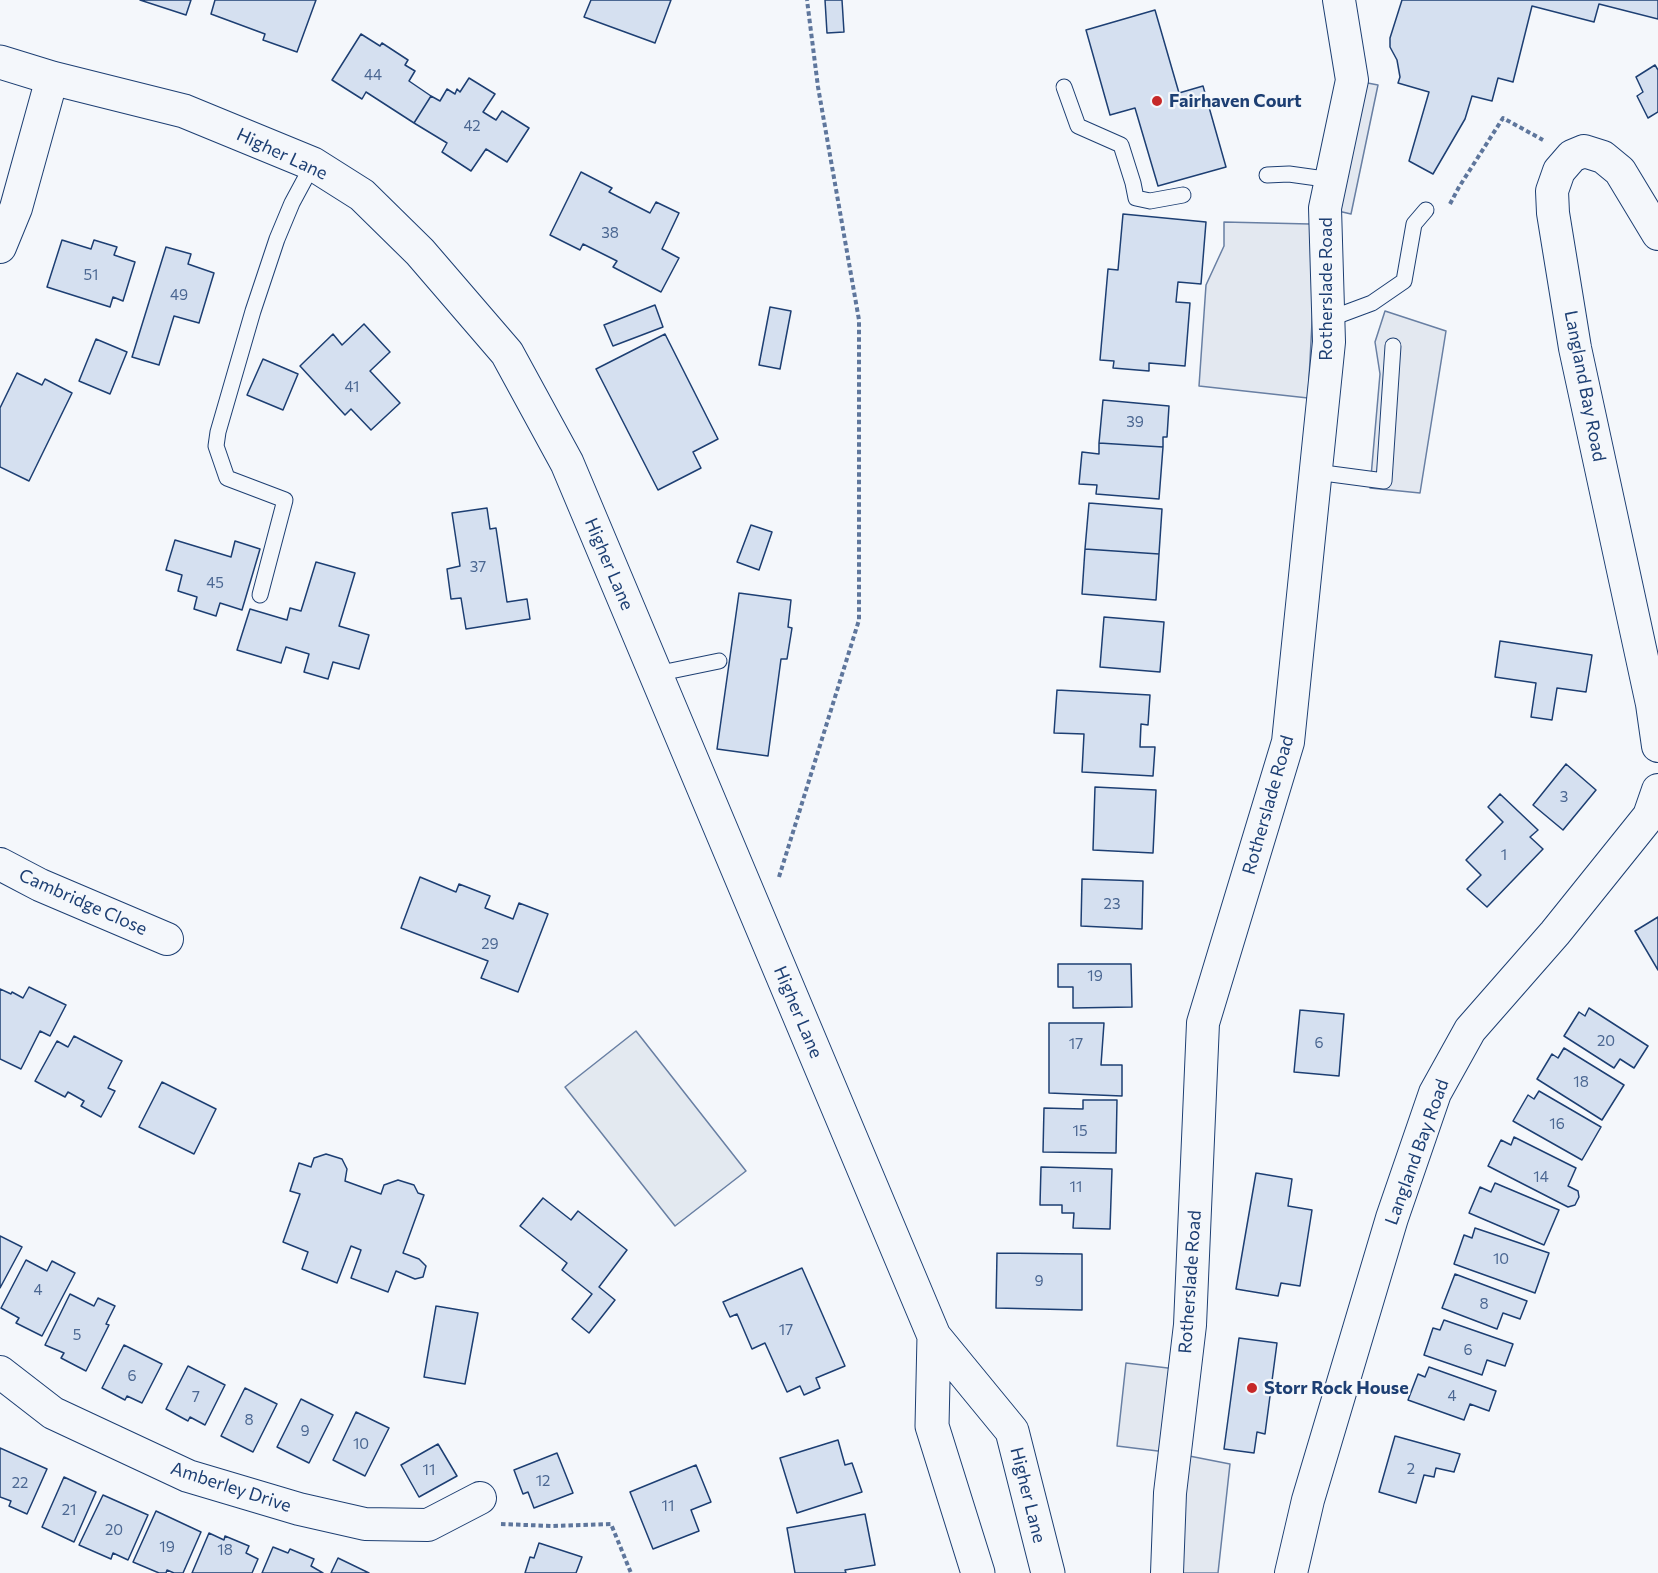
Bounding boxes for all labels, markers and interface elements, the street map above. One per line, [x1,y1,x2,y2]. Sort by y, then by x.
house number: 44 [364,66,382,84]
place label: Fairhaven Court [1169,90,1302,112]
marker: Fairhaven Court [1150,94,1164,108]
house number: 42 [463,117,481,135]
street label: Higher Lane [233,124,331,184]
street label: Rotherslade Road [1315,217,1337,361]
house number: 38 [601,224,619,242]
house number: 51 [83,266,99,284]
house number: 49 [170,286,188,304]
street label: Langland Bay Road [1560,309,1610,463]
house number: 41 [345,378,359,396]
house number: 39 [1126,413,1144,431]
street label: Higher Lane [580,515,638,613]
house number: 37 [470,558,486,576]
house number: 45 [206,574,224,592]
street label: Rotherslade Road [1238,733,1298,877]
house number: 3 [1560,788,1568,806]
house number: 1 [1501,846,1507,864]
street label: Cambridge Close [16,864,150,940]
house number: 23 [1104,895,1120,913]
house number: 29 [481,935,499,953]
street label: Higher Lane [769,963,827,1061]
house number: 19 [1087,967,1103,985]
house number: 20 [1597,1032,1615,1050]
house number: 6 [1314,1034,1324,1052]
house number: 17 [1069,1035,1083,1053]
house number: 18 [1573,1073,1589,1091]
street label: Langland Bay Road [1381,1076,1453,1228]
house number: 16 [1549,1115,1565,1133]
house number: 15 [1072,1122,1088,1140]
house number: 14 [1533,1168,1549,1186]
house number: 11 [1070,1178,1082,1196]
street label: Rotherslade Road [1174,1210,1206,1354]
house number: 10 [1493,1250,1509,1268]
house number: 9 [1034,1272,1044,1290]
house number: 4 [34,1281,42,1299]
house number: 8 [1479,1295,1489,1313]
house number: 17 [779,1321,793,1339]
house number: 5 [73,1326,81,1344]
house number: 6 [1463,1341,1473,1359]
house number: 6 [127,1367,137,1385]
place label: Storr Rock House [1264,1377,1409,1399]
marker: Storr Rock House [1245,1381,1259,1395]
house number: 4 [1448,1387,1456,1405]
house number: 7 [192,1388,200,1406]
house number: 8 [244,1411,254,1429]
house number: 9 [300,1422,310,1440]
house number: 10 [353,1435,369,1453]
street label: Higher Lane [1006,1445,1050,1545]
street label: Amberley Drive [168,1457,294,1517]
house number: 2 [1407,1460,1415,1478]
house number: 11 [423,1461,435,1479]
house number: 12 [536,1472,550,1490]
house number: 22 [12,1474,28,1492]
house number: 11 [662,1497,674,1515]
house number: 21 [62,1501,76,1519]
house number: 20 [105,1521,123,1539]
house number: 19 [159,1538,175,1556]
house number: 18 [217,1541,233,1559]

